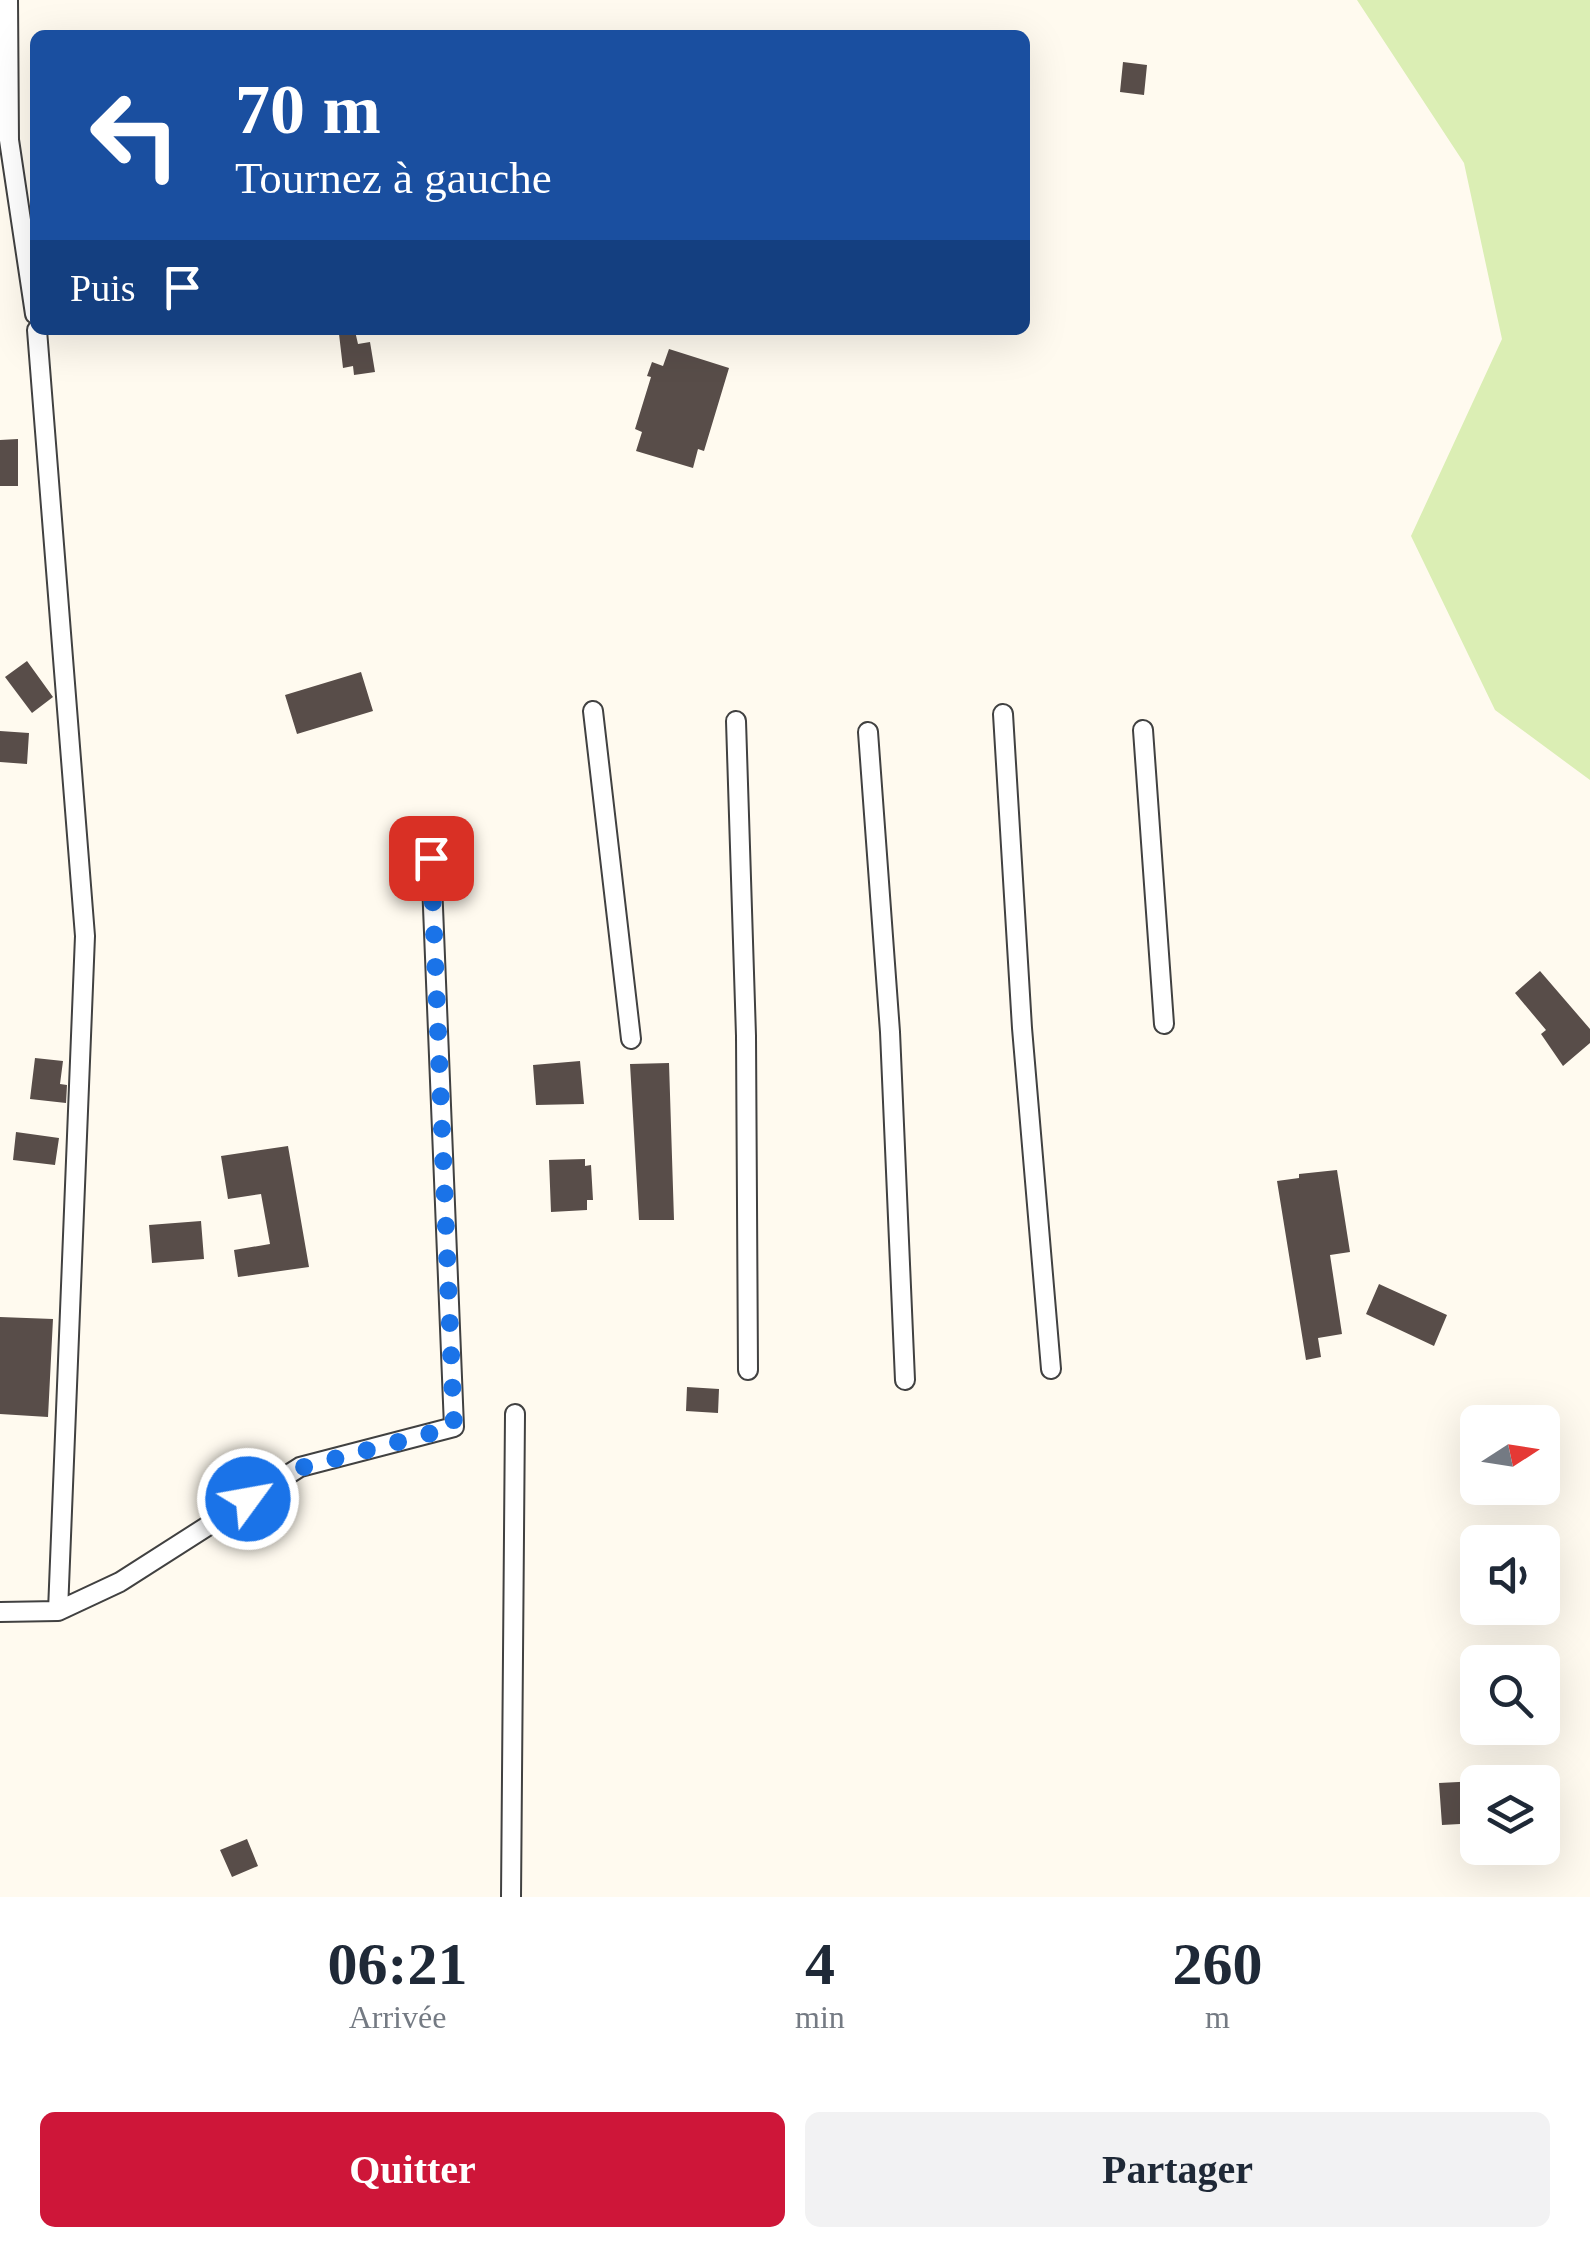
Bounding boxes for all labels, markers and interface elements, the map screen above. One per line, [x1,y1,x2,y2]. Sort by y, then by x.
icon: left [70,70,200,200]
text: 70 m [235,71,381,148]
text: Tournez à gauche [235,153,552,203]
icon: arrive [155,260,210,315]
text: Puis [70,267,135,309]
pin [389,816,474,901]
icon: arrive [404,831,459,886]
north arrow [1460,1405,1560,1505]
map controls [1460,1405,1560,1865]
position arrow [196,1447,300,1551]
button: sound [1460,1525,1560,1625]
button: search [1460,1645,1560,1745]
button: layers [1460,1765,1560,1865]
text: 06:21 [328,1931,468,1997]
text: 4 [805,1931,835,1997]
text: 260 [1172,1931,1262,1997]
text: Arrivée [349,1999,446,2035]
text: min [795,1999,845,2035]
text: m [1205,1999,1230,2035]
button: Quitter [40,2112,785,2227]
button: Partager [805,2112,1550,2227]

